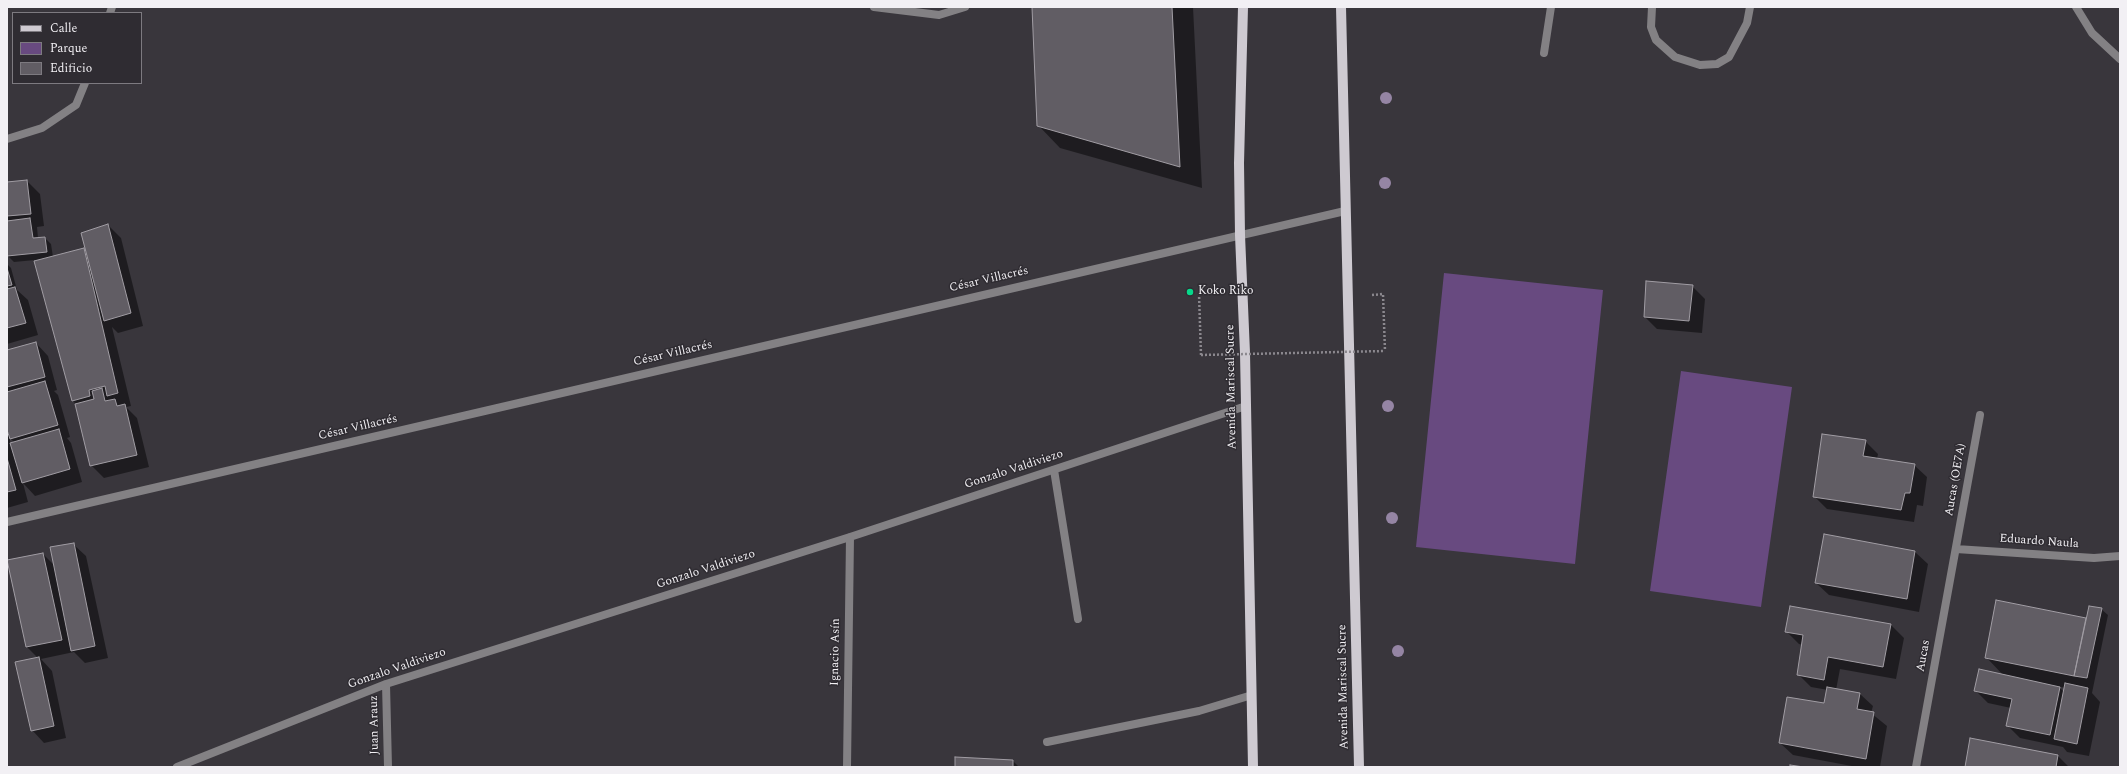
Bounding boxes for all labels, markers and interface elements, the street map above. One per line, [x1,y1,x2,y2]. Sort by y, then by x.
legend [12,12,142,84]
text: Calle [50,19,77,38]
text: Parque [50,39,87,58]
text: Edificio [50,59,92,78]
street label: César Villacrés [948,264,1030,296]
place label: Koko Riko [1198,285,1253,299]
marker: Koko Riko [1185,287,1195,297]
street label: Avenida Mariscal Sucre [1224,324,1240,450]
street label: César Villacrés [632,338,714,370]
street label: César Villacrés [317,412,399,444]
street label: Aucas (OE7A) [1943,443,1969,517]
street label: Gonzalo Valdiviezo [963,447,1065,493]
street label: Eduardo Naula [1999,532,2079,552]
street label: Gonzalo Valdiviezo [655,547,757,593]
street label: Ignacio Asín [828,618,844,686]
street label: Avenida Mariscal Sucre [1336,624,1352,750]
street label: Aucas [1914,639,1934,673]
street label: Gonzalo Valdiviezo [346,645,448,693]
street label: Juan Arauz [367,695,383,755]

